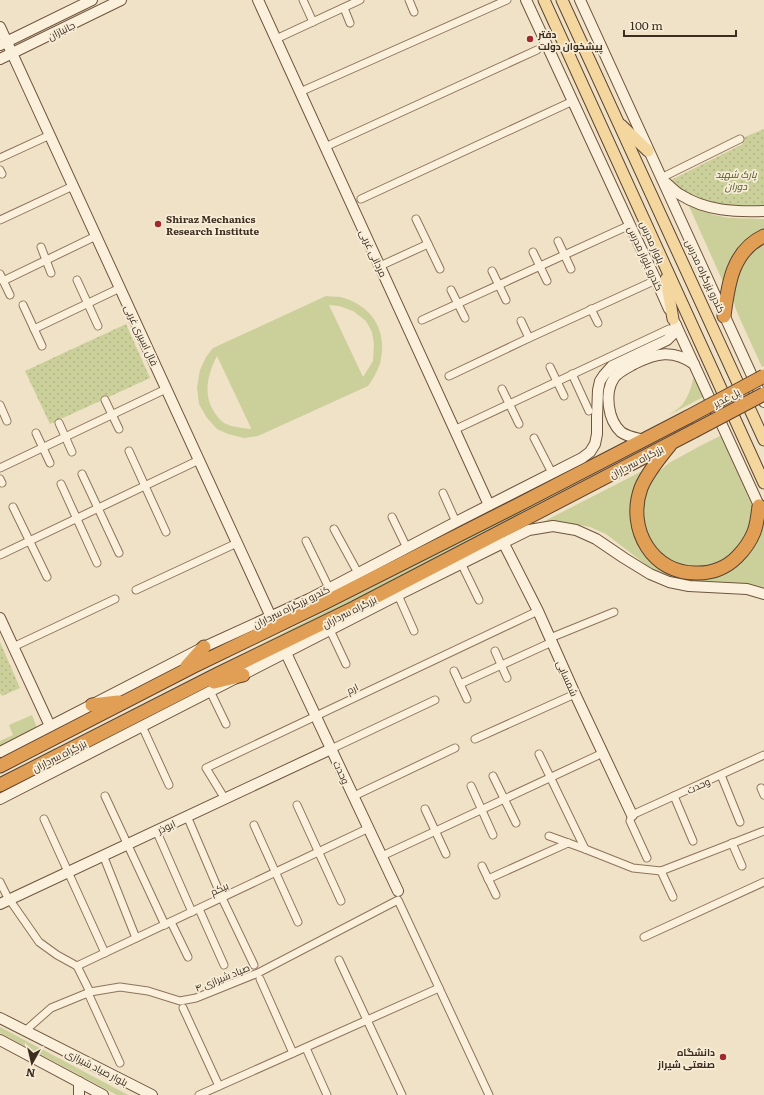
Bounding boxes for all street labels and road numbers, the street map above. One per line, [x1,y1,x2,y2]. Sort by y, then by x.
street label: جانبازان [45,17,77,43]
street label: بلوار مدرس [637,218,669,266]
street label: کندرو بلوار مدرس [624,223,668,293]
street label: مردانی غربی [356,227,392,279]
street label: کندرو بزرگراه مدرس [682,237,730,315]
street label: فال اسیری غربی [121,302,163,368]
street label: پل غدیر [709,384,742,411]
street label: بزرگراه سرداران [606,440,666,482]
street label: کندرو بزرگراه سرداران [250,581,332,631]
street label: بزرگراه سرداران [319,591,379,631]
street label: شمسایی [553,658,583,698]
street label: ارم [344,679,361,698]
street label: بزرگراه سرداران [29,735,89,775]
street label: وحدت [330,758,354,786]
street label: وحدت [684,773,712,797]
street label: ابوذر [153,815,178,837]
street label: بیکم [207,877,231,900]
street label: صیاد شیرازی ۴ [192,959,252,995]
street label: بلوار صیاد شیرازی [63,1045,131,1089]

